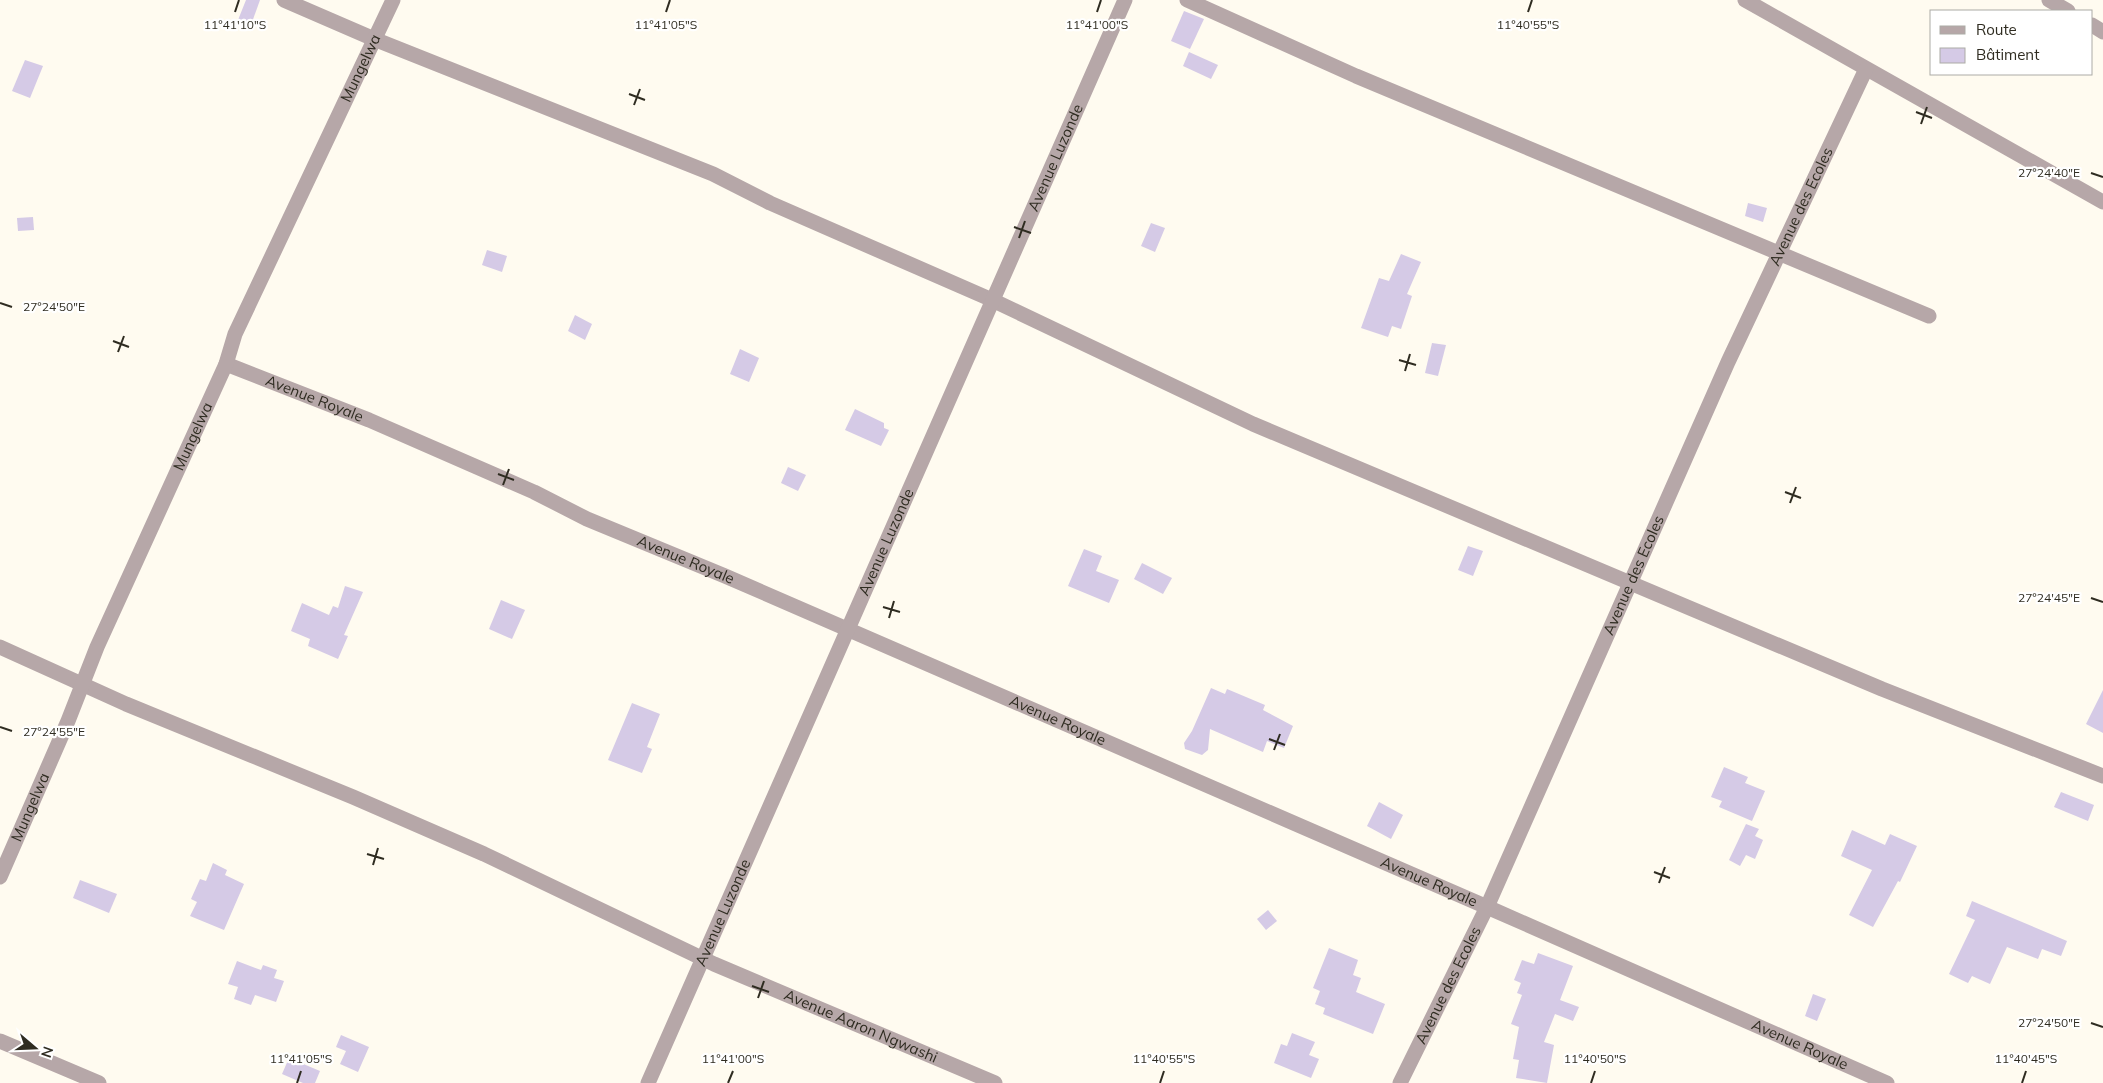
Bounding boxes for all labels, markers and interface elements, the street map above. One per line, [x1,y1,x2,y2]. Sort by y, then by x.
legend [1930,10,2093,75]
text: 11°41'10"S [204,17,266,32]
text: 11°41'05"S [635,17,697,32]
text: 11°41'00"S [1066,17,1128,32]
text: 11°40'55"S [1497,17,1559,32]
text: Route [1976,20,2017,39]
street label: Mungelwa [336,31,384,105]
text: Bâtiment [1976,45,2039,64]
street label: Avenue Luzonde [1023,101,1087,214]
street label: Avenue des Ecoles [1765,144,1837,269]
text: 27°24'40"E [2018,165,2080,180]
text: 27°24'50"E [23,299,85,314]
street label: Avenue Royale [263,370,366,426]
street label: Mungelwa [169,399,216,473]
street label: Avenue Luzonde [854,485,918,598]
street label: Avenue des Ecoles [1599,512,1668,638]
street label: Avenue Royale [635,531,738,588]
text: 27°24'45"E [2018,590,2080,605]
street label: Avenue Royale [1007,691,1109,749]
text: 27°24'55"E [23,724,85,739]
street label: Mungelwa [7,770,53,844]
street label: Avenue Royale [1378,852,1481,911]
street label: Avenue Luzonde [691,856,754,969]
street label: Avenue des Ecoles [1411,923,1485,1047]
street label: Avenue Aaron Ngwashi [782,985,941,1067]
street label: Avenue Royale [1749,1015,1851,1074]
text: 27°24'50"E [2018,1015,2080,1030]
north arrow [10,1023,60,1073]
text: N [37,1044,58,1060]
text: 11°41'05"S [270,1051,332,1066]
text: 11°41'00"S [702,1051,764,1066]
text: 11°40'55"S [1133,1051,1195,1066]
text: 11°40'50"S [1564,1051,1626,1066]
text: 11°40'45"S [1995,1051,2057,1066]

